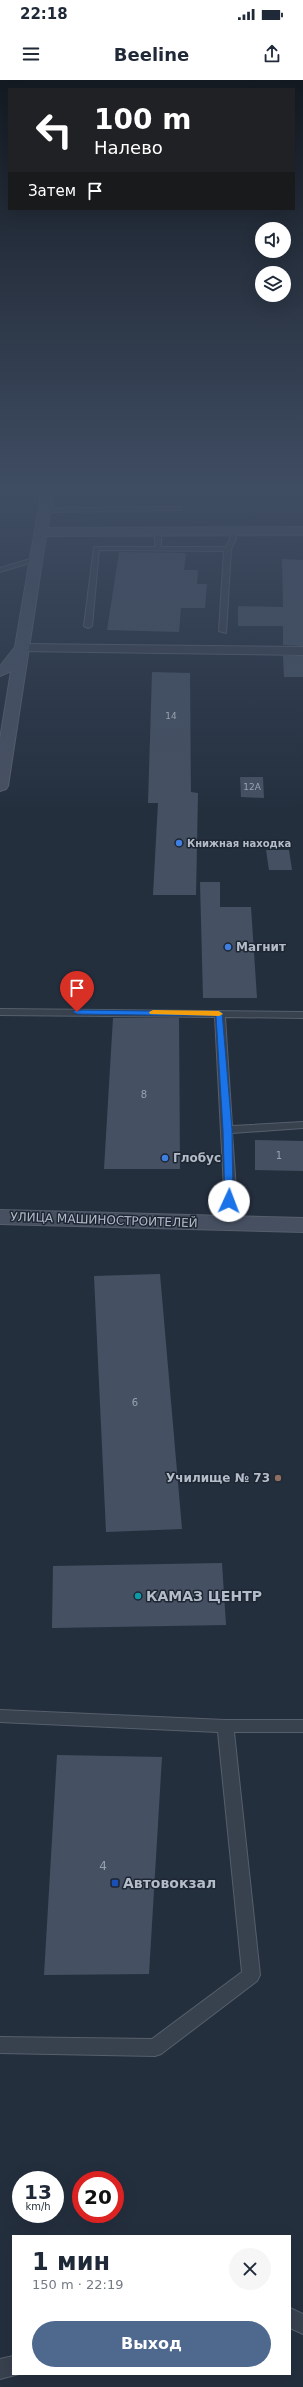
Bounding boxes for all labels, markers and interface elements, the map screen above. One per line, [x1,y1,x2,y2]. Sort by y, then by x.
text: 22:18 [20,5,68,23]
icon: menu [20,43,42,65]
icon: share [261,43,283,65]
text: Beeline [114,44,189,65]
text: 100 m [94,103,191,136]
icon: left [28,104,80,156]
text: Налево [94,137,163,158]
icon: arrive [84,180,106,202]
text: Затем [28,182,76,200]
map controls [255,222,291,302]
button: sound [255,222,291,258]
button: layers [255,266,291,302]
house number: 14 [165,711,177,721]
house number: 12А [243,782,262,792]
marker: Книжная находка [174,838,184,848]
place label: Книжная находка [187,838,291,849]
place label: Магнит [236,940,286,954]
marker: Магнит [223,942,233,952]
pin [60,971,94,1012]
icon: arrive [66,977,88,999]
house number: 8 [141,1089,147,1100]
house number: 1 [276,1150,282,1161]
place label: Глобус [173,1151,221,1165]
marker: Глобус [160,1153,170,1163]
position arrow [208,1180,250,1222]
street label: УЛИЦА МАШИНОСТРОИТЕЛЕЙ [10,1209,198,1230]
house number: 6 [132,1397,138,1408]
place label: Училище № 73 [166,1471,270,1485]
marker: Училище № 73 [273,1473,283,1483]
place label: КАМАЗ ЦЕНТР [146,1588,262,1604]
marker: КАМАЗ ЦЕНТР [133,1591,143,1601]
house number: 4 [99,1859,107,1873]
place label: Автовокзал [123,1875,216,1891]
marker: Автовокзал [110,1878,120,1888]
speed limit sign: 20 [72,2171,124,2223]
text: 13 [24,2180,52,2204]
text: km/h [25,2201,51,2212]
text: 1 мин [32,2248,110,2276]
button: close [229,2248,271,2290]
text: 150 m · 22:19 [32,2277,123,2292]
button: Выход [32,2321,271,2367]

